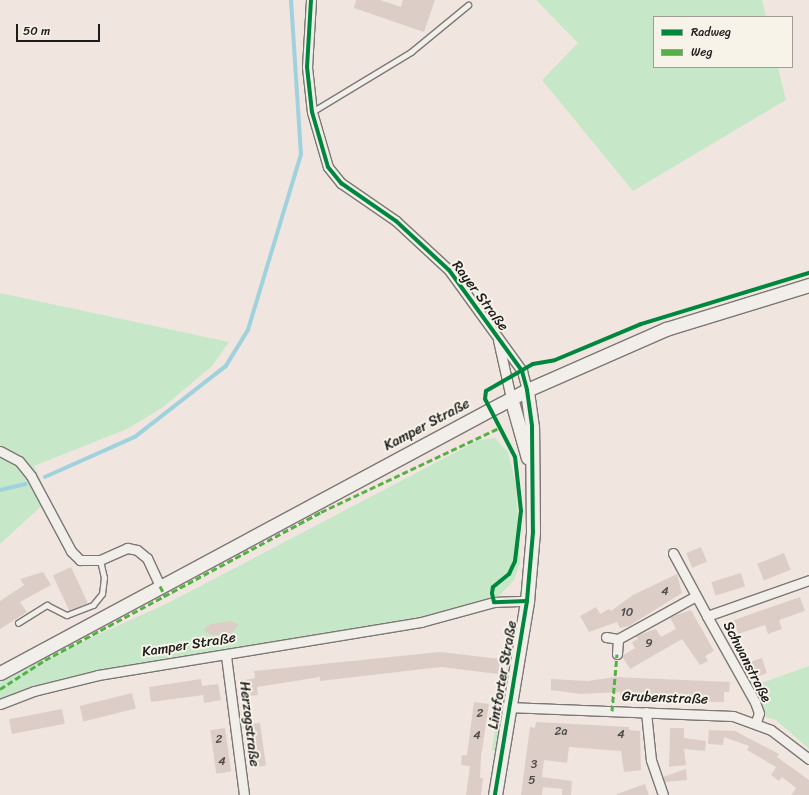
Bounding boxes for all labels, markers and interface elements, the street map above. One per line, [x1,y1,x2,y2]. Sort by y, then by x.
scale bar [18,16,102,42]
legend [653,16,793,68]
text: 50 m [23,20,50,42]
text: Radweg [691,21,731,43]
text: Weg [691,41,712,63]
street label: Rayer Straße [448,257,512,335]
street label: Kamper Straße [381,395,473,455]
house number: 4 [661,585,669,599]
house number: 10 [621,606,633,620]
street label: Schwanstraße [719,619,775,705]
street label: Lintforter Straße [485,620,521,730]
street label: Kamper Straße [141,629,237,661]
house number: 9 [645,637,653,651]
street label: Herzogstraße [235,680,263,768]
street label: Grubenstraße [622,688,708,708]
house number: 2 [477,707,483,721]
house number: 2a [555,725,567,739]
house number: 4 [617,728,625,742]
house number: 4 [473,729,481,743]
house number: 2 [216,733,222,747]
house number: 4 [218,755,226,769]
house number: 3 [531,758,537,772]
house number: 5 [528,774,536,788]

